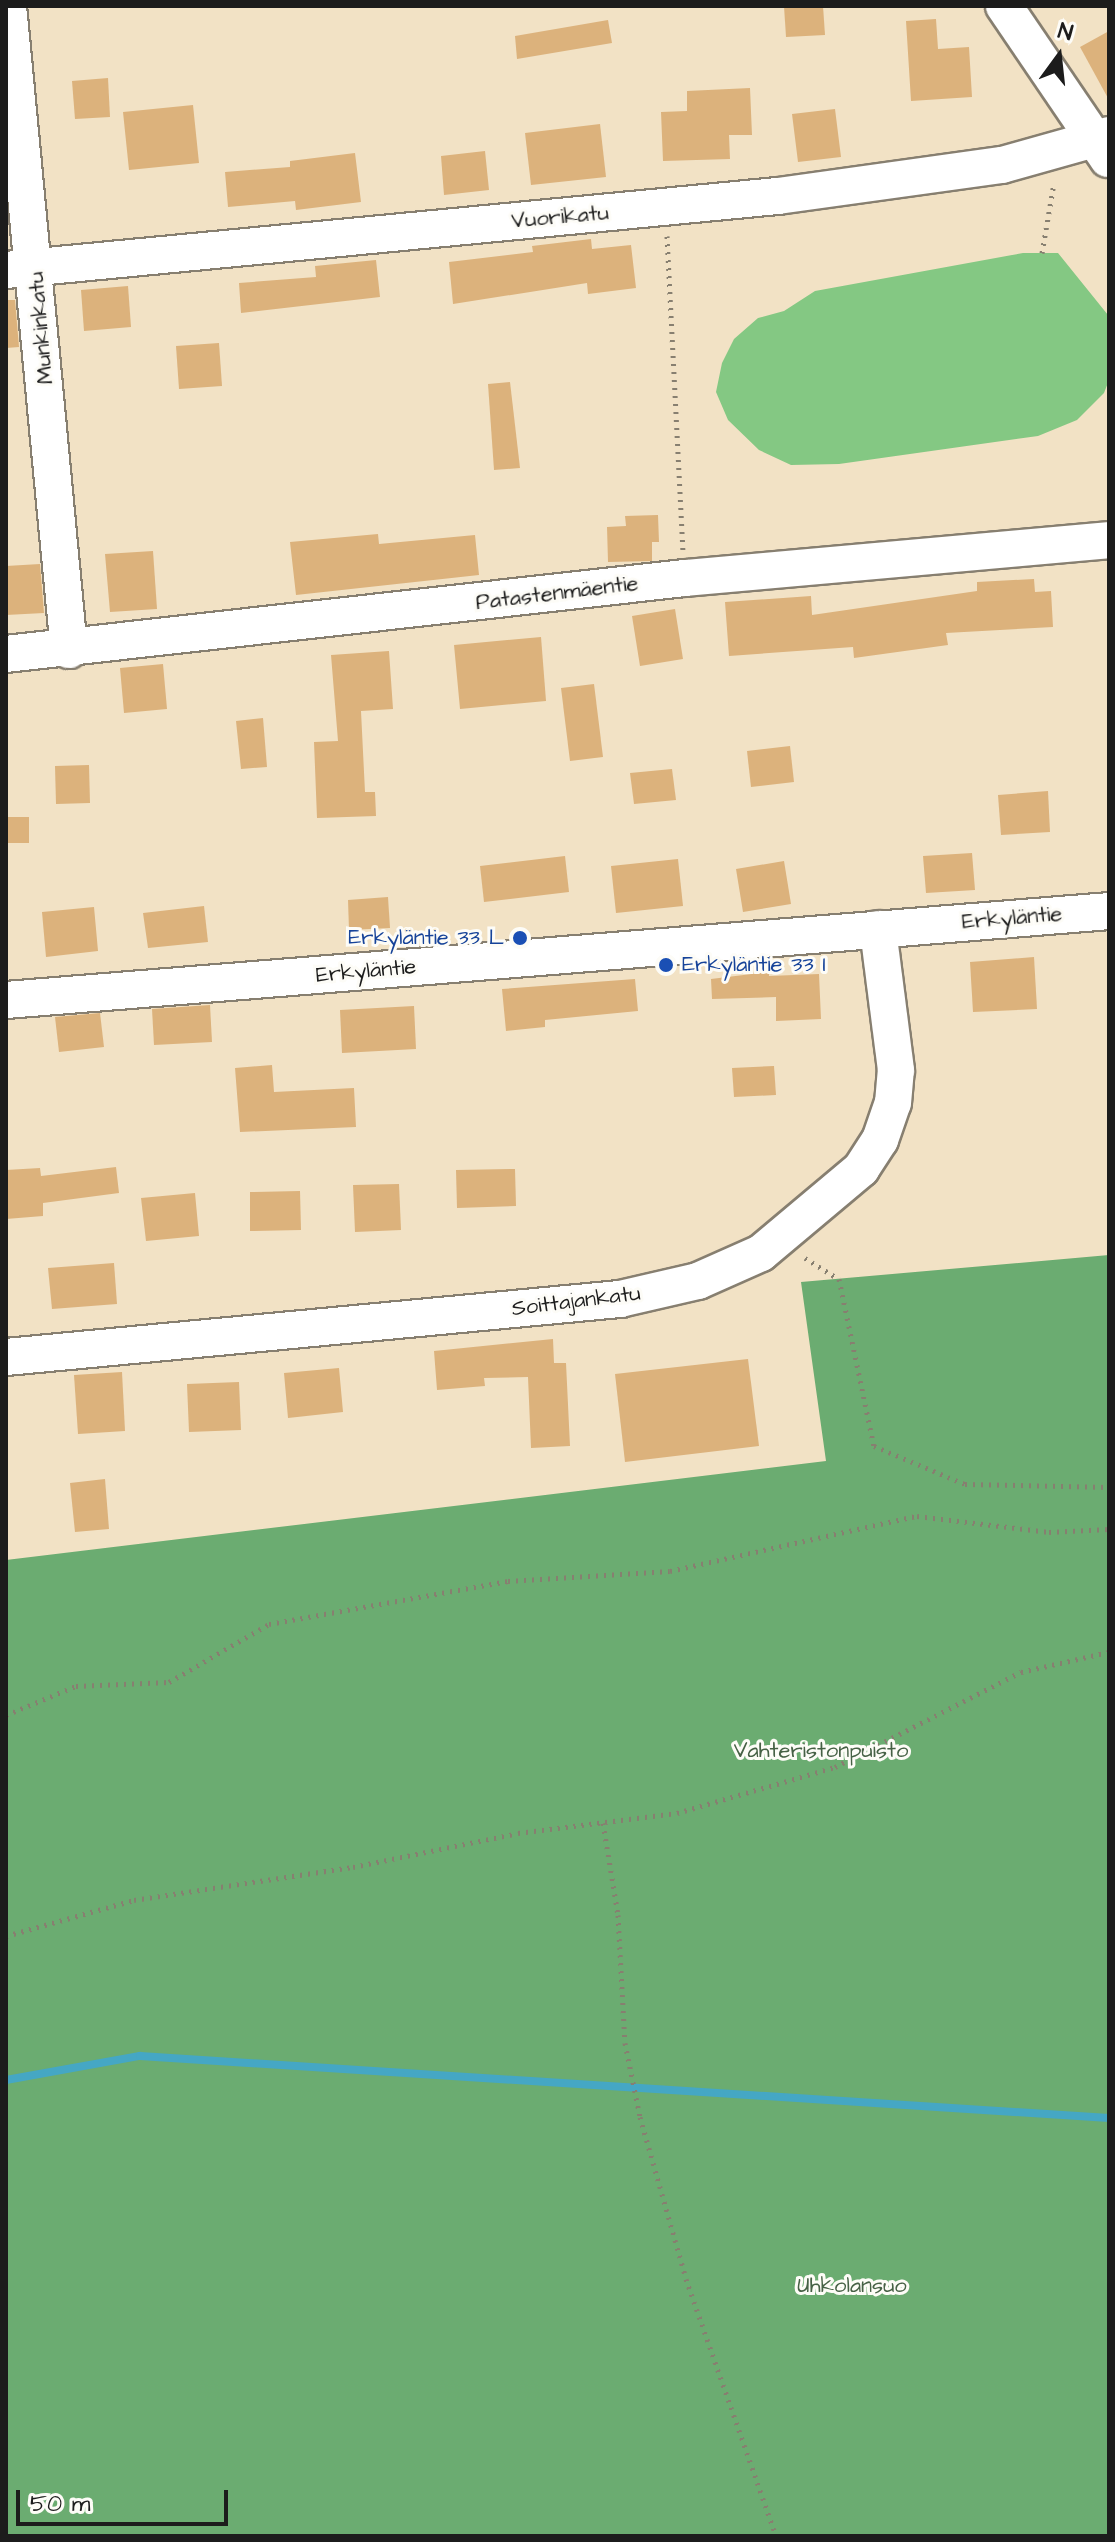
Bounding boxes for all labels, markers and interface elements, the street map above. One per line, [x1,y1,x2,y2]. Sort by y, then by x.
north arrow [1019,16,1099,96]
text: N [1055,16,1076,49]
street label: Vuorikatu [510,200,610,234]
street label: Munkinkatu [23,271,59,385]
street label: Patastenmäentie [474,570,640,616]
street label: Erkyläntie [961,900,1063,936]
place label: Erkyläntie 33 L [348,925,504,951]
marker: Erkyläntie 33 L [511,929,529,947]
place label: Erkyläntie 33 I [682,952,826,978]
street label: Erkyläntie [315,953,417,989]
marker: Erkyläntie 33 I [657,956,675,974]
street label: Soittajankatu [510,1280,642,1322]
park label: Vahteristonpuisto [734,1738,908,1764]
park label: Uhkolansuo [797,2273,907,2299]
scale bar [20,2474,232,2524]
text: 50 m [30,2487,90,2521]

